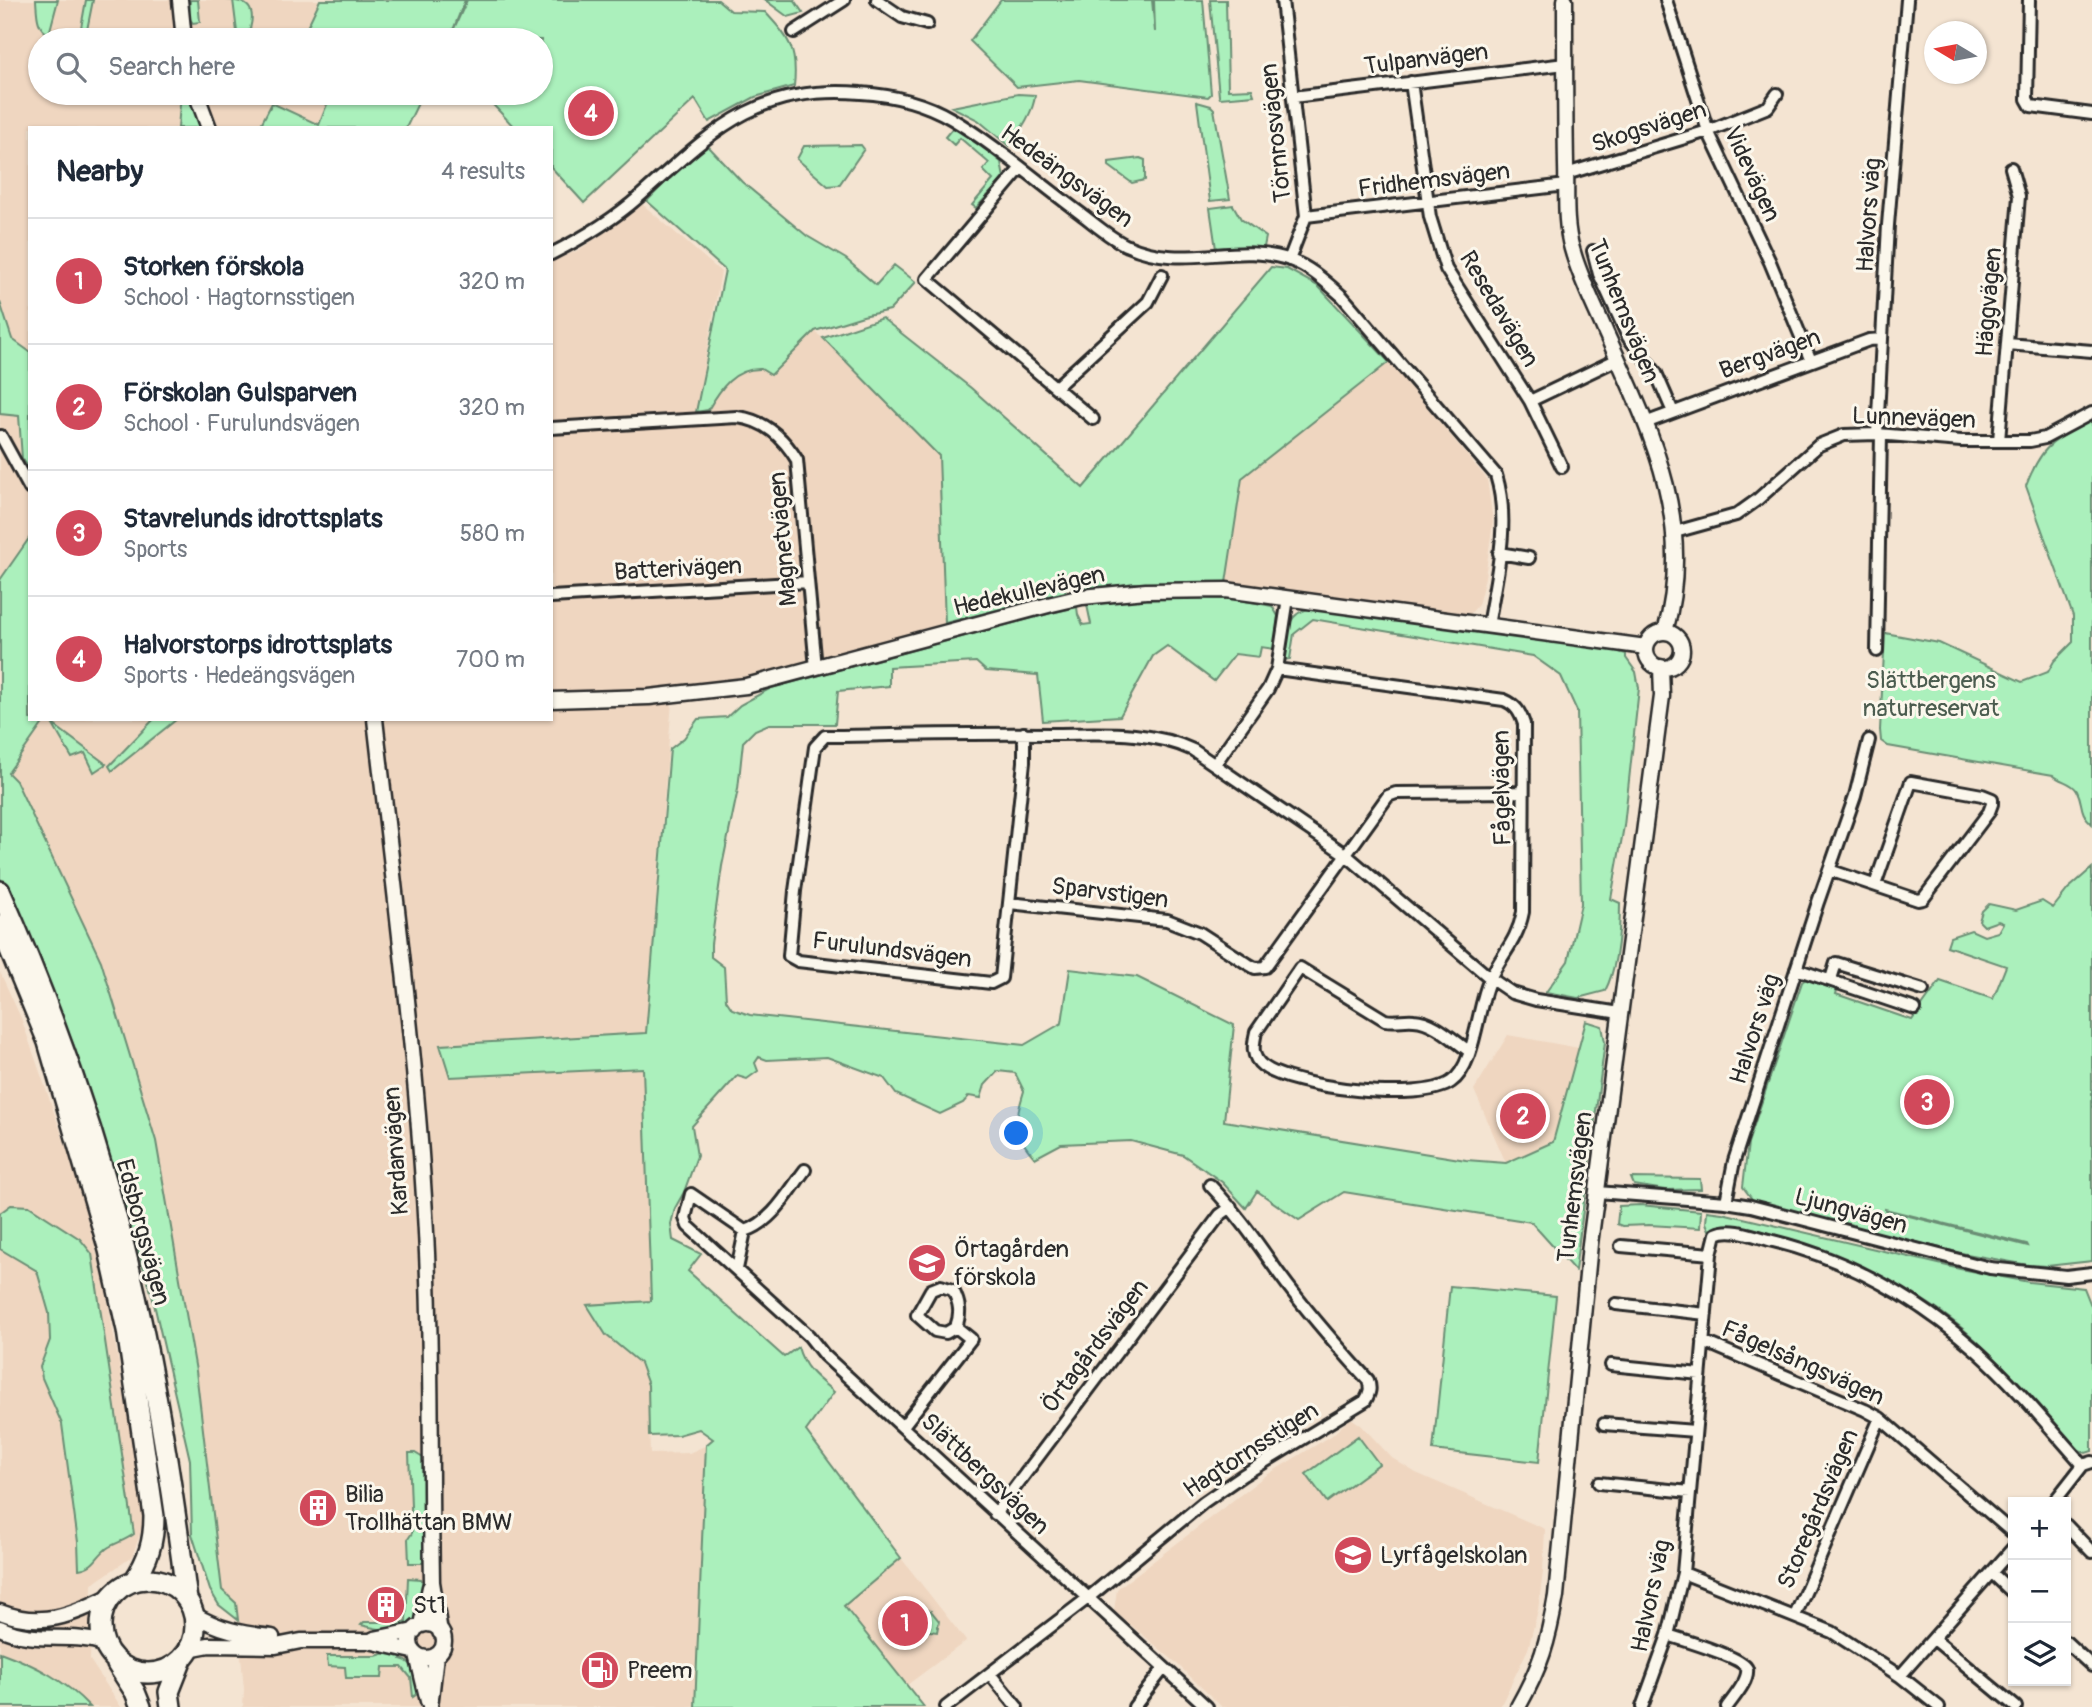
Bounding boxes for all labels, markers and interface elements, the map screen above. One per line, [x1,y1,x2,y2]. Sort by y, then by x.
north arrow [1924,21,1987,84]
search box [28,28,553,105]
street label: Tulpanvägen [1362,37,1490,81]
icon: search [52,48,90,86]
text: Search here [108,51,235,83]
street label: Törnrosvägen [1254,62,1298,204]
pin: 4 [568,87,614,139]
street label: Skogsvägen [1588,95,1710,159]
street label: Hedeängsvägen [995,118,1139,234]
street label: Videvägen [1717,122,1787,226]
text: Nearby [56,153,143,190]
street label: Fridhemsvägen [1356,156,1512,204]
text: 4 results [441,157,525,186]
street label: Halvors väg [1851,157,1887,273]
street label: Tunhemsvägen [1582,235,1666,387]
street label: Resedavägen [1453,246,1545,372]
street label: Häggvägen [1970,246,2008,358]
text: Storken förskola [123,251,304,283]
text: 1 [75,267,84,296]
text: 320 m [458,267,525,296]
text: School · Hagtornsstigen [123,283,355,312]
street label: Bergvägen [1716,322,1824,386]
text: Förskolan Gulsparven [123,377,357,409]
text: 2 [73,393,85,422]
text: 320 m [458,393,525,422]
street label: Lunnevägen [1852,401,1976,435]
text: School · Furulundsvägen [123,409,360,438]
street label: Magnetvägen [763,471,803,607]
text: Stavrelunds idrottsplats [123,503,383,535]
text: 3 [73,519,85,548]
text: 580 m [460,519,525,548]
text: Sports [123,535,187,564]
street label: Batterivägen [613,551,743,587]
street label: Hedekullevägen [950,559,1108,623]
text: Halvorstorps idrottsplats [123,629,392,661]
text: 4 [72,645,86,674]
text: 700 m [456,645,525,674]
text: Sports · Hedeängsvägen [123,661,355,690]
park label: Slättbergens naturreservat [1863,666,1999,723]
street label: Fågelvägen [1486,730,1518,846]
street label: Sparvstigen [1050,871,1170,915]
street label: Furulundsvägen [811,926,973,974]
street label: Halvors väg [1724,970,1786,1088]
pin: 3 [1904,1076,1950,1128]
street label: Kardanvägen [377,1086,415,1216]
pin: 2 [1500,1090,1546,1142]
street label: Tunhemsvägen [1551,1110,1599,1264]
your location [999,1116,1033,1150]
street label: Edsborgsvägen [110,1156,176,1308]
street label: Ljungvägen [1791,1182,1911,1240]
place label: Örtagården förskola [954,1235,1069,1292]
school or university icon: Örtagården förskola [906,1242,948,1284]
street label: Örtagårdsvägen [1035,1273,1155,1419]
street label: Fågelsångsvägen [1717,1314,1889,1412]
street label: Hagtornsstigen [1178,1396,1324,1504]
street label: Slättbergsvägen [915,1407,1055,1541]
street label: Storegårdsvägen [1771,1425,1865,1593]
place label: Bilia Trollhättan BMW [345,1480,513,1537]
building icon: Bilia Trollhättan BMW [297,1487,339,1529]
map controls [2008,1497,2071,1686]
button: + [2008,1497,2071,1560]
school or university icon: Lyrfågelskolan [1332,1534,1374,1576]
street label: Halvors väg [1625,1537,1677,1655]
place label: Lyrfågelskolan [1380,1541,1527,1570]
button: − [2008,1560,2071,1623]
building icon: St1 [365,1584,407,1626]
place label: St1 [413,1591,446,1620]
pin: 1 [882,1597,928,1649]
button: layers [2008,1623,2071,1686]
fuel station icon: Preem [579,1649,621,1691]
place label: Preem [627,1656,693,1685]

